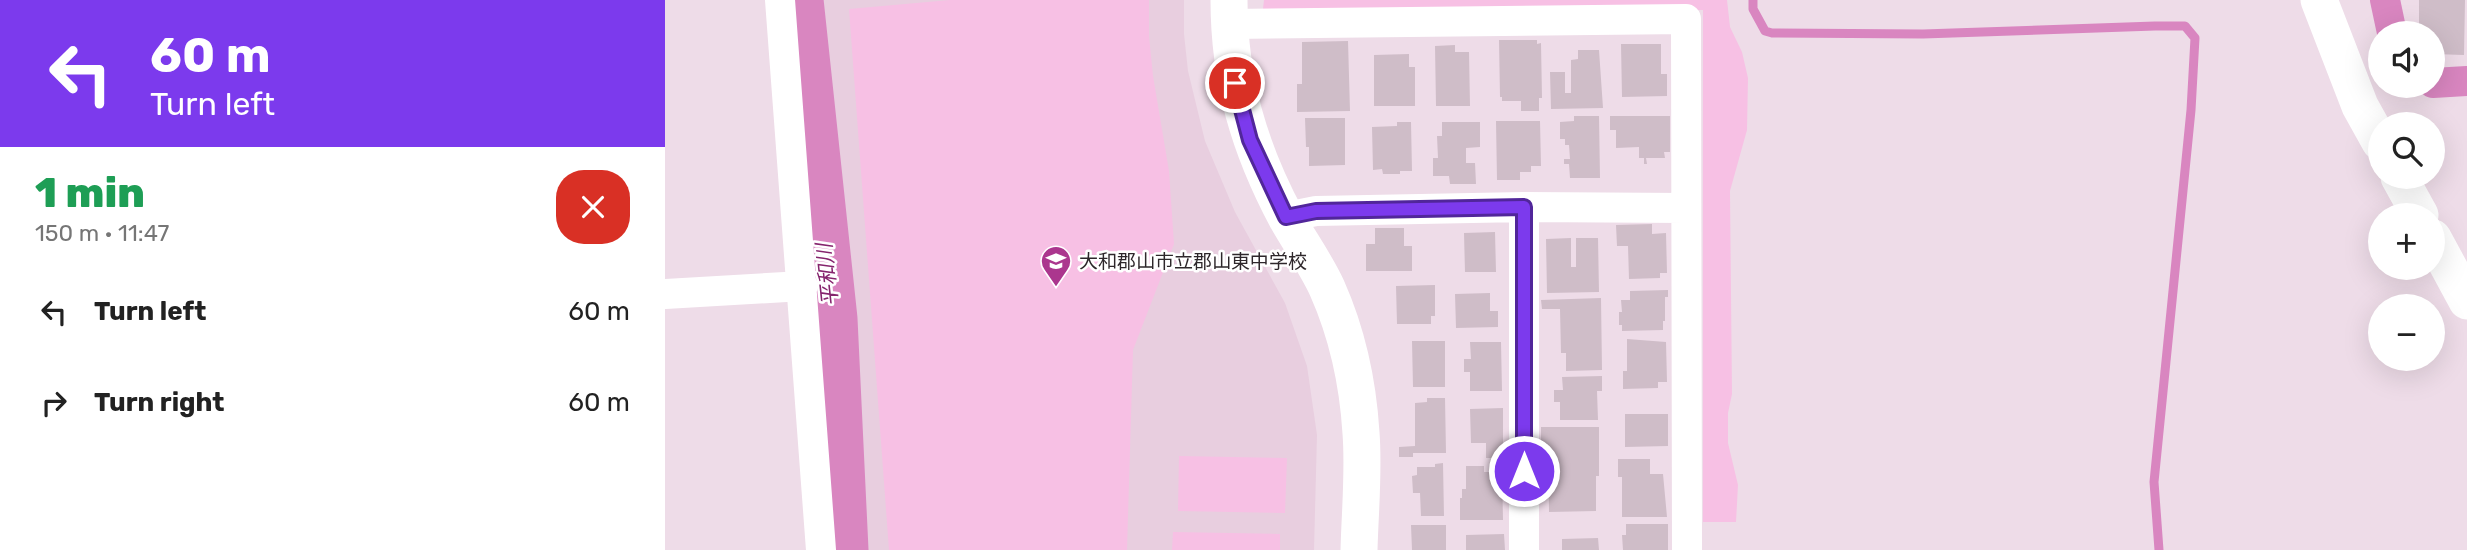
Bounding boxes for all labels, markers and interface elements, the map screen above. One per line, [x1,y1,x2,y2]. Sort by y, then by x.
map controls [2368,21,2445,371]
button: sound [2368,21,2445,98]
text: 60 m [150,26,271,84]
icon: left [35,28,126,119]
pin [1205,53,1265,113]
icon: arrive [1216,64,1254,102]
text: Turn left [150,85,275,123]
button: search [2368,112,2445,189]
text: 1 min [35,168,145,218]
button: close [556,170,630,244]
button: + [2368,203,2445,280]
text: 150 m · 11:47 [35,219,169,247]
water label: 平和川 [811,240,843,308]
school or university icon: 大和郡山市立郡山東中学校 [1039,244,1073,288]
place label: 大和郡山市立郡山東中学校 [1079,250,1307,273]
icon: left [35,293,73,331]
button: − [2368,294,2445,371]
text: Turn left [94,296,206,327]
text: 60 m [568,296,630,327]
icon: right [35,384,73,422]
text: Turn right [94,387,224,418]
text: 60 m [568,387,630,418]
position arrow [1487,434,1561,508]

